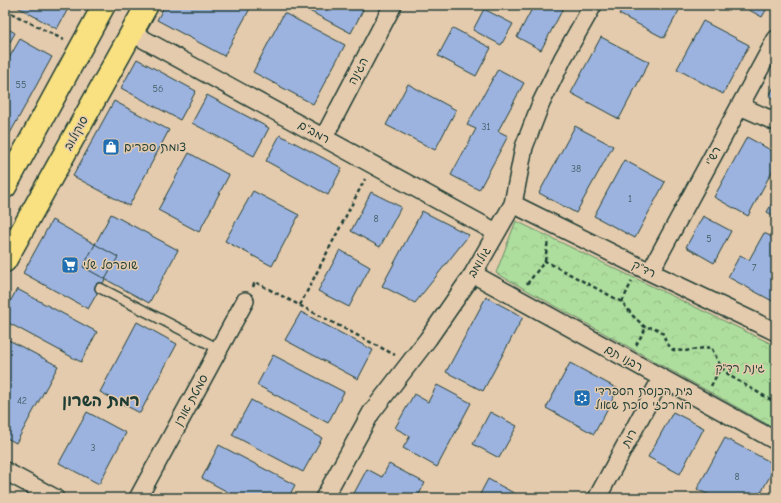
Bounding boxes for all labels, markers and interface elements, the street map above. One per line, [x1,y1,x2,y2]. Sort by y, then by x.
street label: הגינה [345,55,371,87]
house number: 55 [16,79,26,91]
house number: 56 [153,83,163,95]
street label: סוקולוב [61,114,92,153]
street label: רמב"ם [296,118,332,146]
house number: 31 [481,121,491,133]
shop icon: צומת ספרים [101,137,121,157]
place label: צומת ספרים [124,140,186,154]
street label: רש"י [702,144,724,168]
house number: 38 [571,163,581,175]
house number: 1 [628,193,632,205]
house number: 8 [373,213,379,225]
house number: 5 [706,233,712,245]
street label: גולומב [465,244,493,280]
supermarket icon: שופרסל שלי [60,255,80,275]
street label: רד"ק [630,257,658,281]
place label: שופרסל שלי [83,258,138,272]
house number: 7 [752,262,757,274]
street label: רבנו תם [603,342,645,374]
park label: גינת רד"ק [715,361,765,375]
street label: סמטת אורן [171,372,212,429]
place label: בית הכנסת הספרדי המרכזי סוכת שאול [595,384,692,412]
synagogue icon: בית הכנסת הספרדי המרכזי סוכת שאול [572,388,592,408]
district label: רמת השרון [62,392,140,411]
house number: 42 [17,395,27,407]
street label: רות [618,427,639,450]
house number: 3 [90,442,96,454]
house number: 8 [734,471,740,483]

